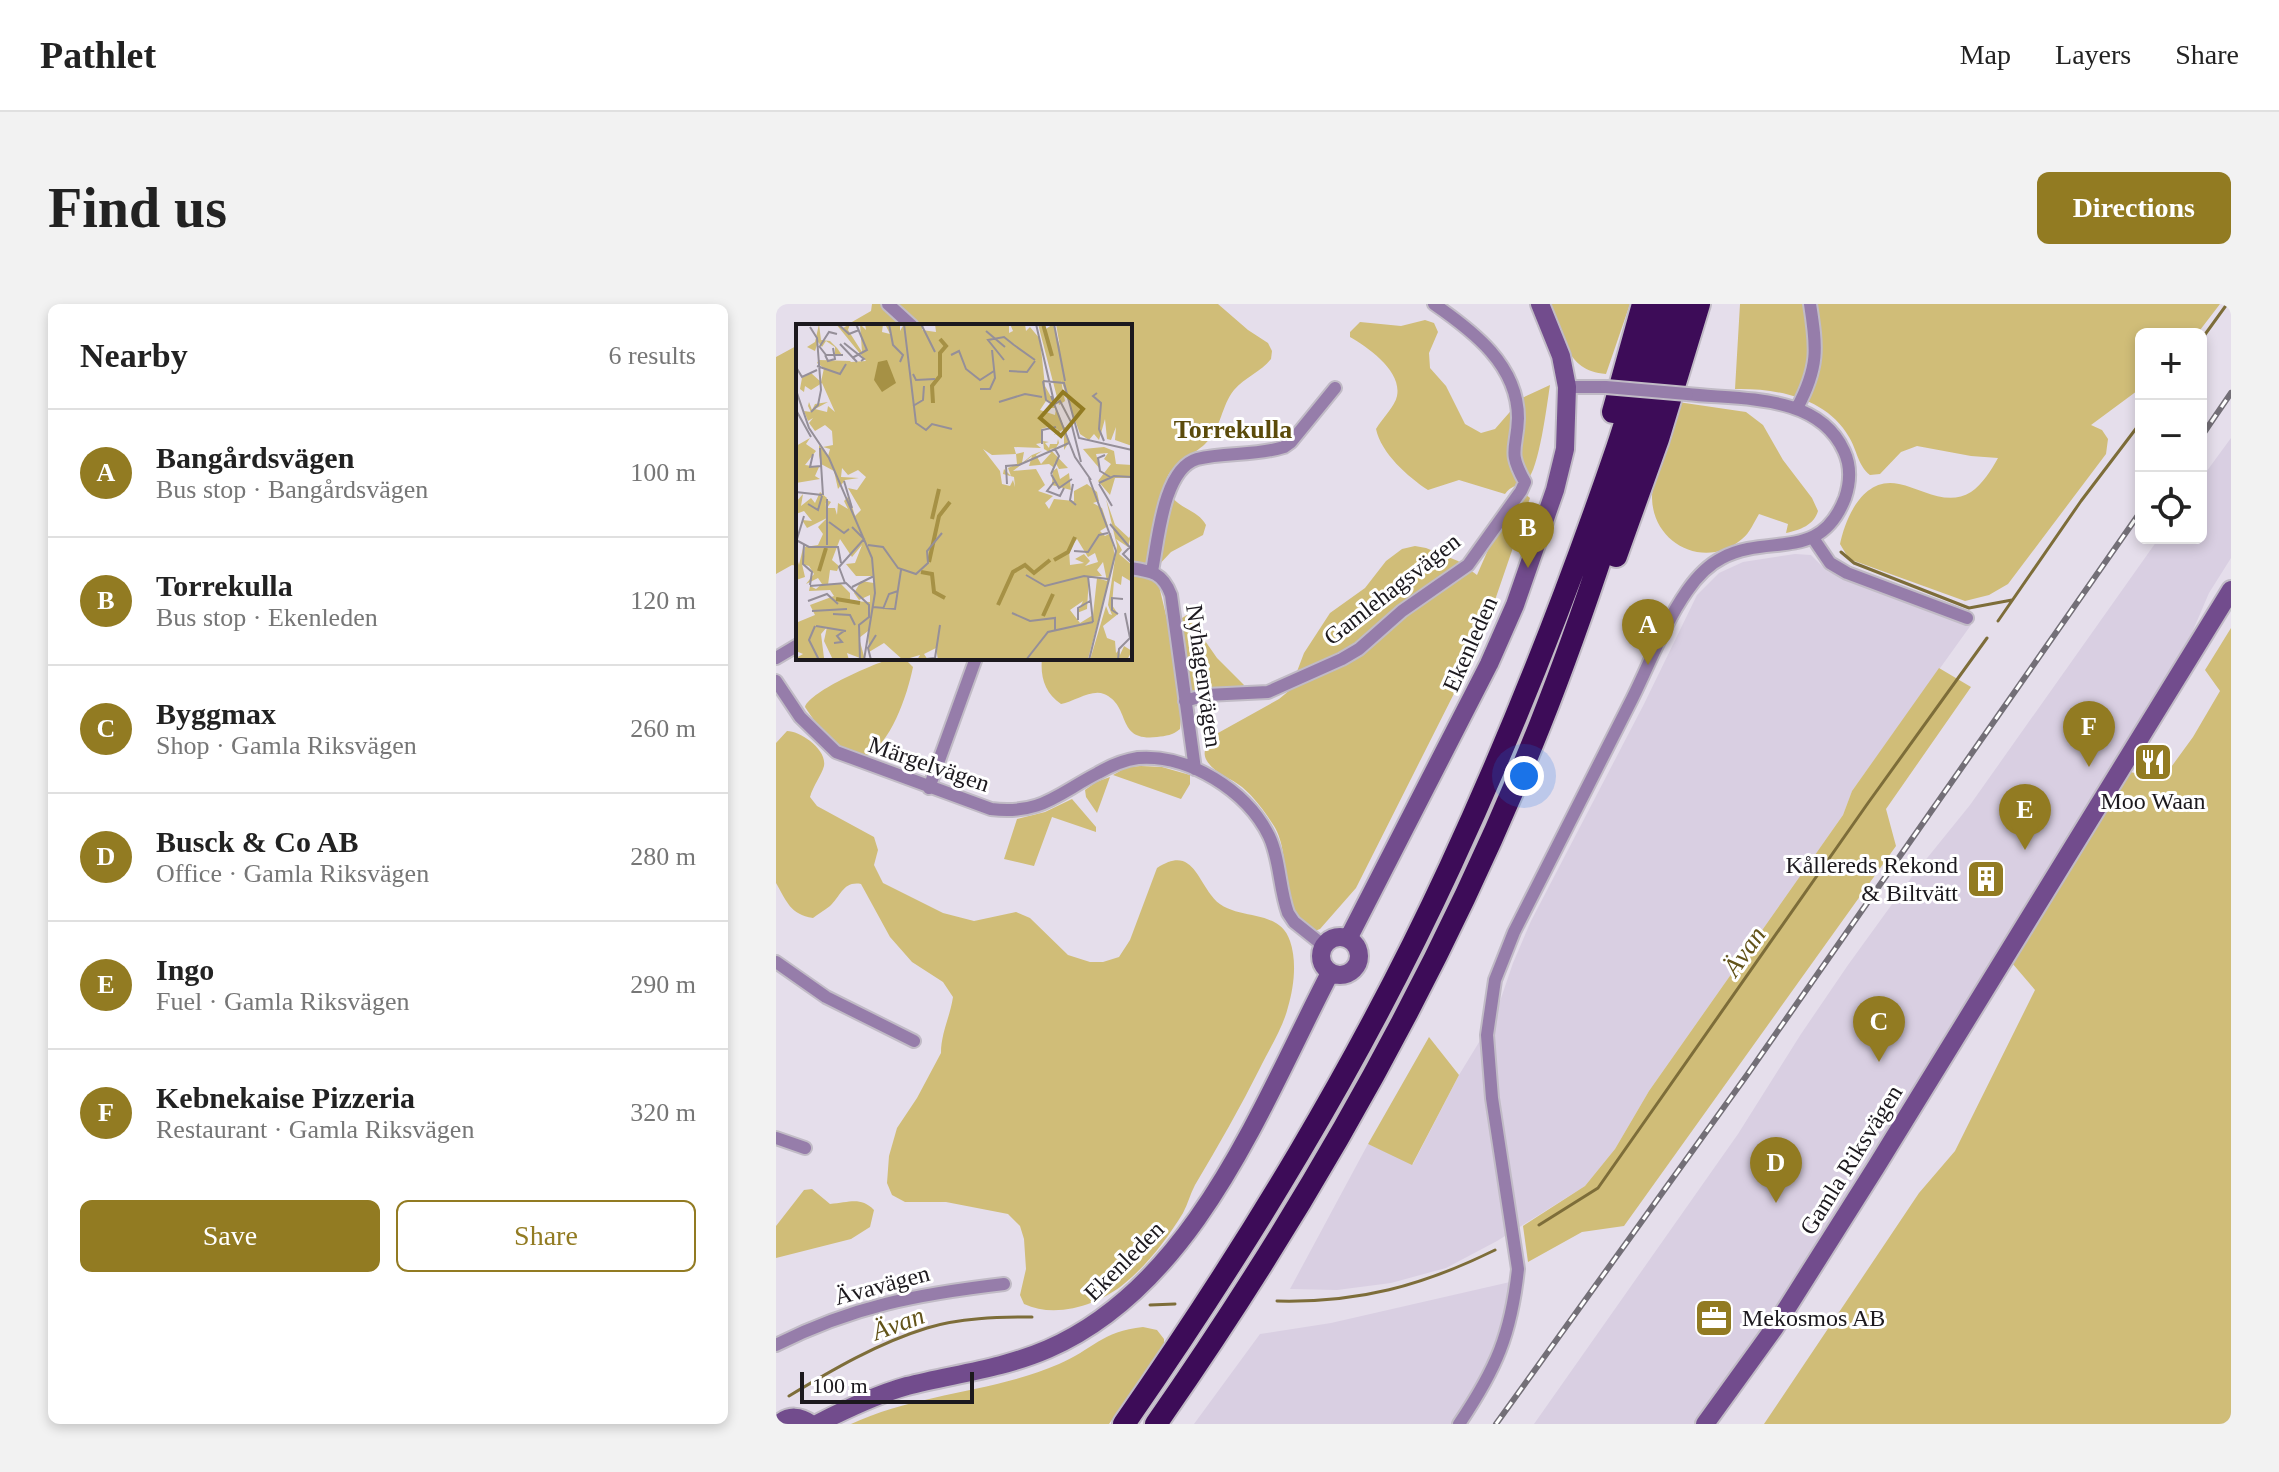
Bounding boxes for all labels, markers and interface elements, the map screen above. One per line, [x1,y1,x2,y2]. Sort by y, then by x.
text: Pathlet [40,34,156,76]
text: Map [1960,39,2011,70]
text: Layers [2055,39,2131,70]
text: Share [2175,39,2239,70]
button: Directions [2037,172,2231,244]
text: Find us [48,177,227,239]
inset map [796,324,1132,660]
map controls [2135,328,2207,544]
button: + [2135,328,2207,400]
text: Nearby [80,337,188,374]
text: 6 results [609,341,696,370]
button: − [2135,400,2207,472]
district label: Torrekulla [1174,415,1292,444]
text: Bangårdsvägen [156,441,354,474]
text: A [97,458,115,487]
text: 100 m [630,458,696,487]
button: locate [2135,472,2207,544]
text: Bus stop · Bangårdsvägen [156,475,428,504]
pin: B [1502,502,1554,568]
street label: Gamlehagsvägen [1319,528,1465,650]
text: Torrekulla [156,569,293,602]
text: B [97,586,115,615]
text: 120 m [630,586,696,615]
street label: Ekenleden [1438,592,1502,696]
pin: A [1622,599,1674,665]
text: Bus stop · Ekenleden [156,603,378,632]
street label: Nyhagenvägen [1181,603,1227,749]
text: Byggmax [156,697,276,730]
pin: F [2063,701,2115,767]
text: C [97,714,115,743]
text: 260 m [630,714,696,743]
text: Shop · Gamla Riksvägen [156,731,417,760]
street label: Märgelvägen [865,731,993,797]
restaurant icon: Moo Waan [2132,741,2174,783]
your location [1504,756,1544,796]
pin: E [1999,784,2051,850]
place label: Moo Waan [2101,788,2205,814]
text: Busck & Co AB [156,825,359,858]
text: D [97,842,115,871]
text: 280 m [630,842,696,871]
place label: Kållereds Rekond & Biltvätt [1785,852,1958,906]
building icon: Kållereds Rekond & Biltvätt [1965,858,2007,900]
text: Office · Gamla Riksvägen [156,859,429,888]
water label: Ävan [1716,921,1772,983]
text: Ingo [156,953,214,986]
text: E [97,970,115,999]
text: 290 m [630,970,696,999]
text: Fuel · Gamla Riksvägen [156,987,409,1016]
pin: C [1853,996,1905,1062]
street label: Gamla Riksvägen [1795,1080,1907,1240]
text: Kebnekaise Pizzeria [156,1081,415,1114]
text: F [98,1098,114,1127]
text: 320 m [630,1098,696,1127]
text: Restaurant · Gamla Riksvägen [156,1115,474,1144]
pin: D [1750,1137,1802,1203]
button: Save [80,1200,380,1272]
button: Share [396,1200,696,1272]
street label: Ekenleden [1079,1216,1169,1306]
street label: Ävavägen [832,1260,932,1310]
office icon: Mekosmos AB [1693,1297,1735,1339]
water label: Ävan [866,1301,928,1347]
place label: Mekosmos AB [1742,1305,1885,1331]
scale bar [800,1368,974,1404]
text: 100 m [812,1373,868,1398]

